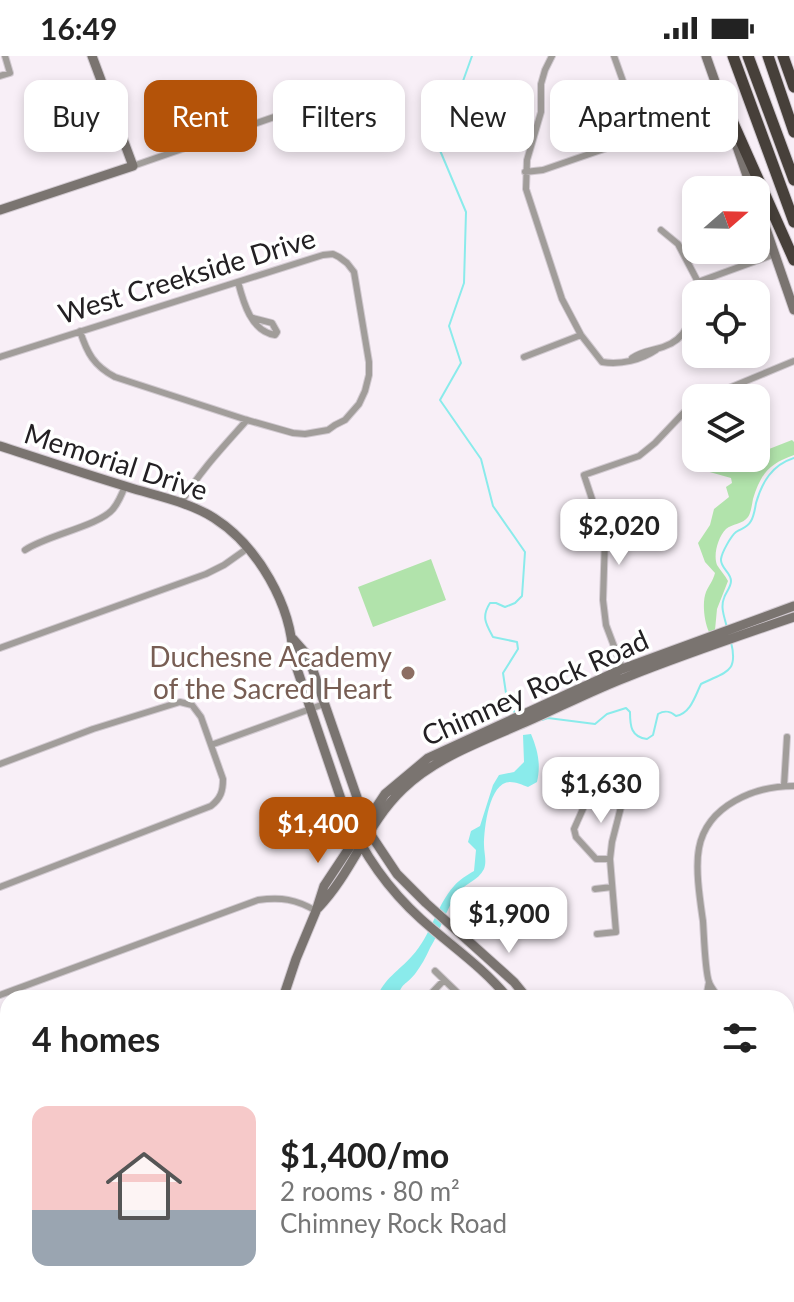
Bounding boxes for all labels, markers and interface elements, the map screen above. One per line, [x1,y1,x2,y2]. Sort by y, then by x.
text: 16:49 [40,10,117,46]
chip: Buy [24,80,128,152]
chip: Rent [144,80,257,152]
chip: Filters [273,80,405,152]
chip: New [421,80,534,152]
chip: Apartment [550,80,738,152]
north arrow [682,176,770,264]
map controls [682,176,770,472]
street label: West Creekside Drive [54,220,319,330]
button: locate [682,280,770,368]
button: layers [682,384,770,472]
street label: Memorial Drive [20,415,212,507]
pin: $2,020 [554,499,684,567]
text: $2,020 [578,509,660,541]
street label: Chimney Rock Road [416,622,653,752]
place label: Duchesne Academy of the Sacred Heart [149,639,393,705]
marker: Duchesne Academy of the Sacred Heart [399,664,417,682]
pin: $1,630 [536,757,666,825]
text: $1,630 [560,767,642,799]
pin: $1,400 [253,797,383,865]
text: $1,400 [277,807,359,839]
pin: $1,900 [444,887,574,955]
text: $1,900 [468,897,550,929]
icon: filters [718,1016,762,1060]
text: 4 homes [32,1018,160,1059]
text: $1,400/mo [280,1134,449,1175]
icon: home [96,1138,192,1234]
text: 2 rooms · 80 m² [280,1175,460,1207]
text: Chimney Rock Road [280,1207,507,1239]

